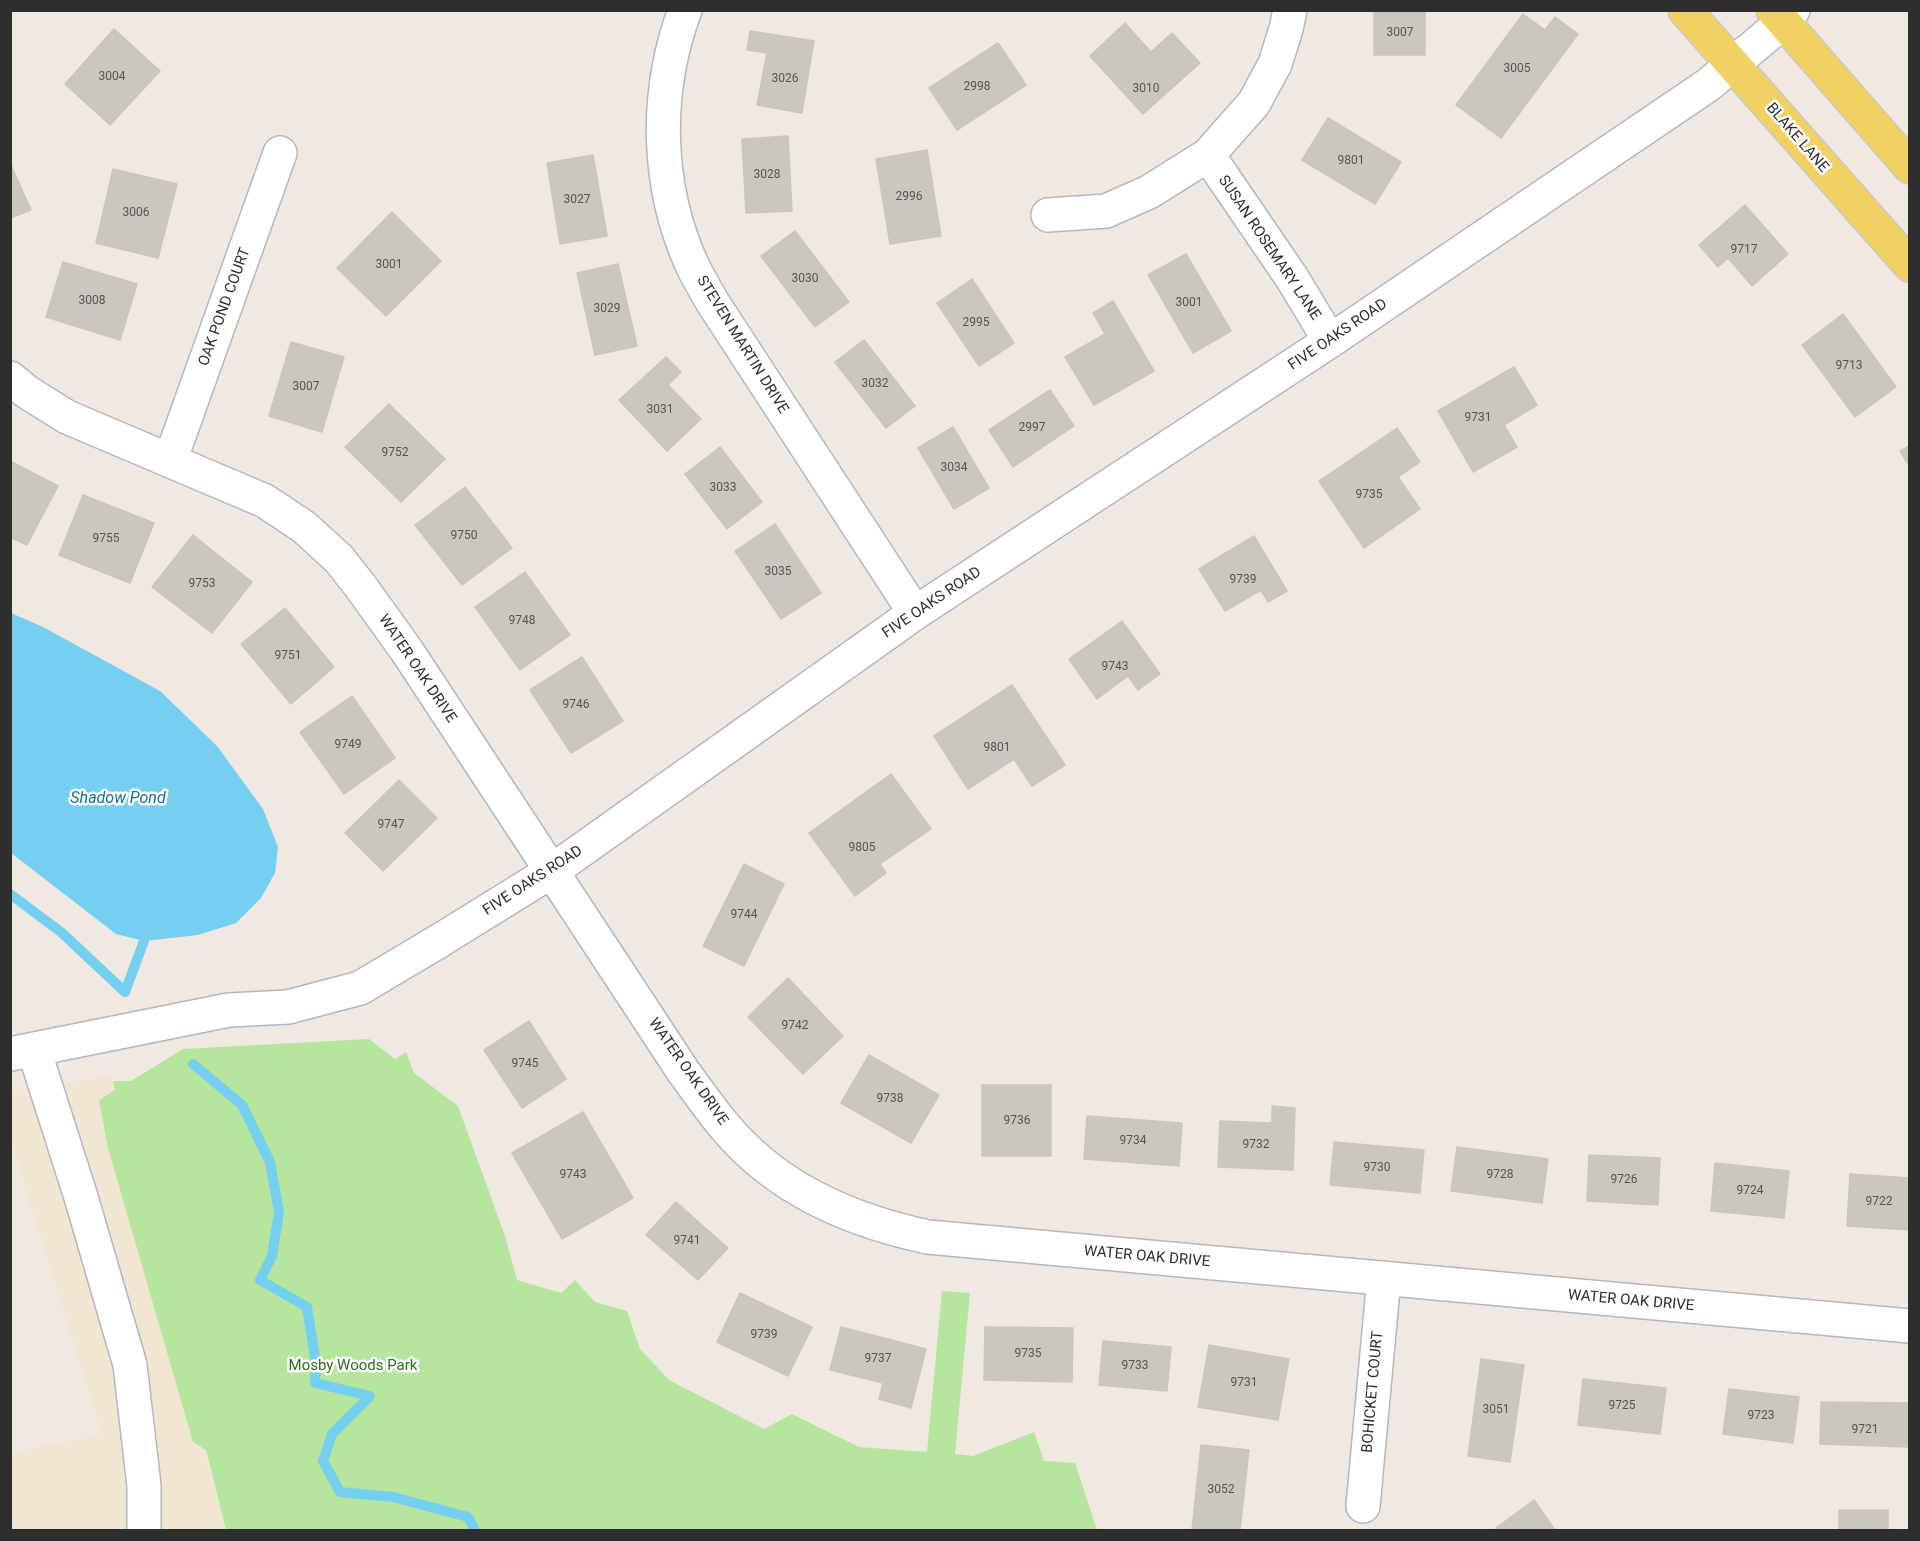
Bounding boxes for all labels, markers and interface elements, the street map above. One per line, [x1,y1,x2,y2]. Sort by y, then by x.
house number: 3007 [1387,26,1413,40]
house number: 3005 [1504,62,1530,76]
house number: 3004 [99,70,125,84]
house number: 3026 [772,72,798,86]
house number: 2998 [964,80,990,94]
house number: 3010 [1133,82,1159,96]
street label: BLAKE LANE [1762,100,1832,176]
house number: 9801 [1338,154,1364,168]
house number: 3028 [754,168,780,182]
street label: SUSAN ROSEMARY LANE [1214,172,1324,324]
house number: 2996 [896,190,922,204]
house number: 3027 [564,193,590,207]
house number: 3006 [123,206,149,220]
house number: 9717 [1731,243,1757,257]
street label: OAK POND COURT [195,245,255,369]
house number: 3001 [376,258,402,272]
house number: 3030 [792,272,818,286]
street label: STEVEN MARTIN DRIVE [692,273,792,417]
house number: 3008 [79,294,105,308]
street label: FIVE OAKS ROAD [1285,295,1391,375]
house number: 3001 [1176,296,1202,310]
house number: 3029 [594,302,620,316]
house number: 2995 [963,316,989,330]
house number: 9713 [1836,359,1862,373]
house number: 3032 [862,377,888,391]
house number: 3007 [293,380,319,394]
house number: 3031 [647,403,673,417]
house number: 9731 [1465,411,1491,425]
house number: 2997 [1019,421,1045,435]
house number: 9752 [382,446,408,460]
house number: 3034 [941,461,967,475]
house number: 3033 [710,481,736,495]
house number: 9735 [1356,488,1382,502]
house number: 9750 [451,529,477,543]
house number: 9755 [93,532,119,546]
street label: FIVE OAKS ROAD [879,563,985,643]
house number: 3035 [765,565,791,579]
house number: 9739 [1230,573,1256,587]
house number: 9753 [189,577,215,591]
street label: WATER OAK DRIVE [374,611,460,727]
house number: 9748 [509,614,535,628]
house number: 9751 [275,649,301,663]
house number: 9743 [1102,660,1128,674]
house number: 9746 [563,698,589,712]
house number: 9749 [335,738,361,752]
house number: 9801 [984,741,1010,755]
water label: Shadow Pond [70,789,166,809]
house number: 9747 [378,818,404,832]
house number: 9805 [849,841,875,855]
street label: FIVE OAKS ROAD [480,842,586,920]
house number: 9744 [731,908,757,922]
street label: WATER OAK DRIVE [644,1015,732,1129]
house number: 9742 [782,1019,808,1033]
house number: 9745 [512,1057,538,1071]
house number: 9738 [877,1092,903,1106]
house number: 9736 [1004,1114,1030,1128]
house number: 9734 [1120,1134,1146,1148]
house number: 9732 [1243,1138,1269,1152]
house number: 9730 [1364,1161,1390,1175]
house number: 9743 [560,1168,586,1182]
house number: 9728 [1487,1168,1513,1182]
house number: 9726 [1611,1173,1637,1187]
house number: 9724 [1737,1184,1763,1198]
house number: 9722 [1866,1195,1892,1209]
house number: 9741 [674,1234,700,1248]
street label: WATER OAK DRIVE [1083,1243,1211,1271]
street label: WATER OAK DRIVE [1567,1287,1695,1315]
house number: 9739 [751,1328,777,1342]
street label: BOHICKET COURT [1359,1330,1387,1454]
house number: 9735 [1015,1347,1041,1361]
house number: 9737 [865,1352,891,1366]
park label: Mosby Woods Park [289,1357,417,1375]
house number: 9733 [1122,1359,1148,1373]
house number: 9731 [1231,1376,1257,1390]
house number: 9725 [1609,1399,1635,1413]
house number: 3051 [1483,1403,1509,1417]
house number: 9723 [1748,1409,1774,1423]
house number: 9721 [1852,1423,1878,1437]
house number: 3052 [1208,1483,1234,1497]

